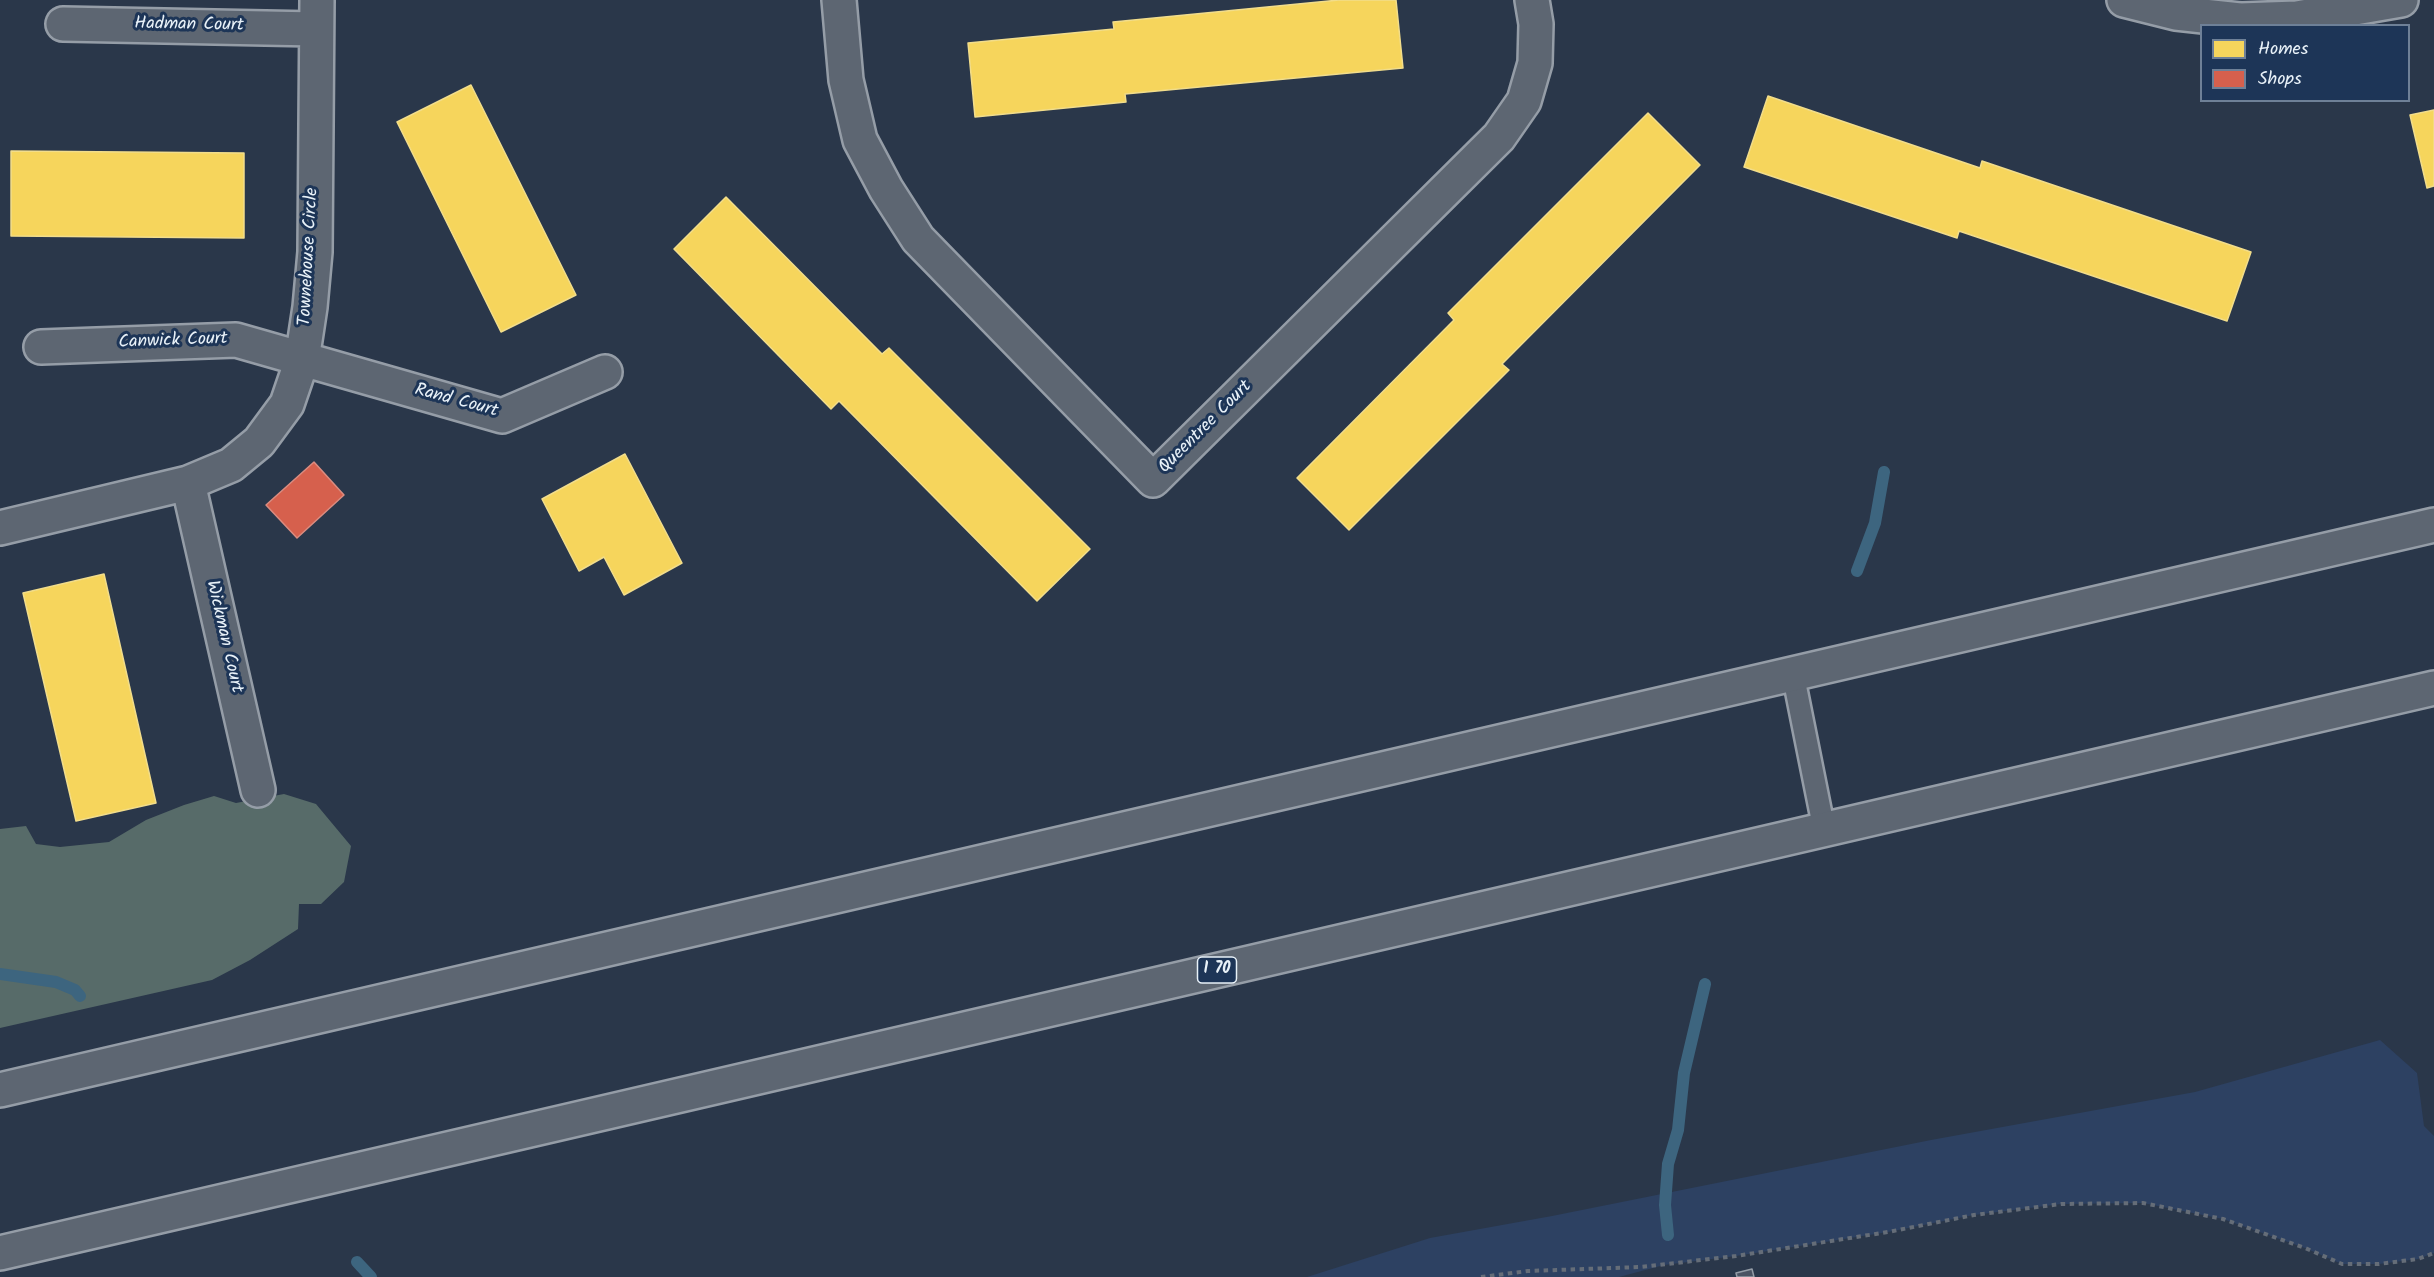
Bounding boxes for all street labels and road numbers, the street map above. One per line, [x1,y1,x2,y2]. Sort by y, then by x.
street label: Hadman Court [134,14,244,38]
street label: Townehouse Circle [296,187,324,327]
street label: Canwick Court [118,329,228,355]
street label: Queentree Court [1155,377,1257,479]
street label: Rand Court [412,381,500,423]
street label: Wickman Court [200,579,246,695]
road number: I 70 [1198,957,1236,983]

